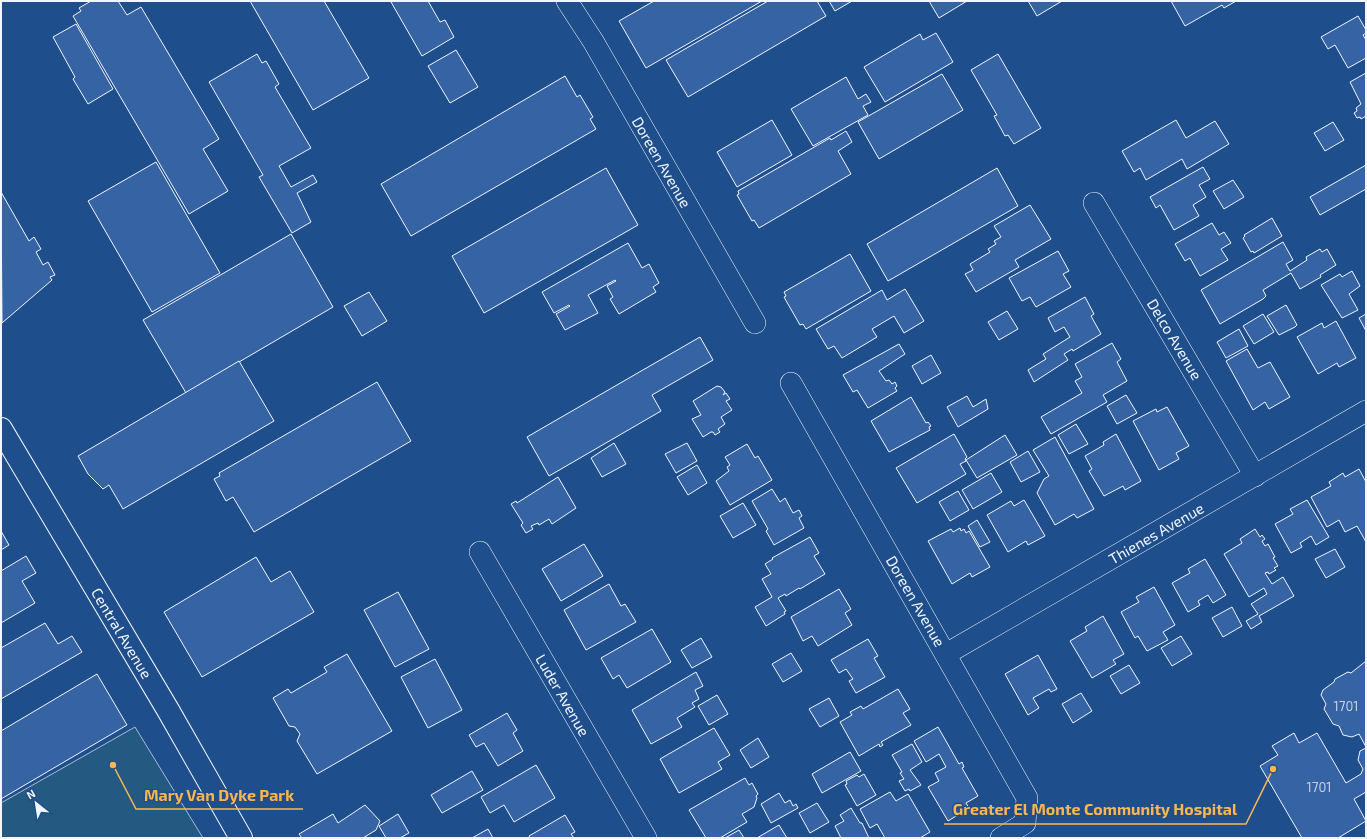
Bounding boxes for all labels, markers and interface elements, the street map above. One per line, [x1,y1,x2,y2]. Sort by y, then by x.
street label: Doreen Avenue [629,113,695,211]
street label: Delco Avenue [1144,295,1206,383]
street label: Thienes Avenue [1105,498,1207,568]
street label: Doreen Avenue [883,552,949,650]
street label: Central Avenue [88,584,156,682]
street label: Luder Avenue [532,651,594,739]
house number: 1701 [1334,698,1358,714]
house number: 1701 [1307,779,1331,795]
callout: Mary Van Dyke Park [136,781,303,809]
north arrow [16,783,56,823]
text: Mary Van Dyke Park [144,785,294,805]
text: N [24,786,37,802]
callout: Greater El Monte Community Hospital [944,796,1246,824]
text: Greater El Monte Community Hospital [953,799,1238,819]

